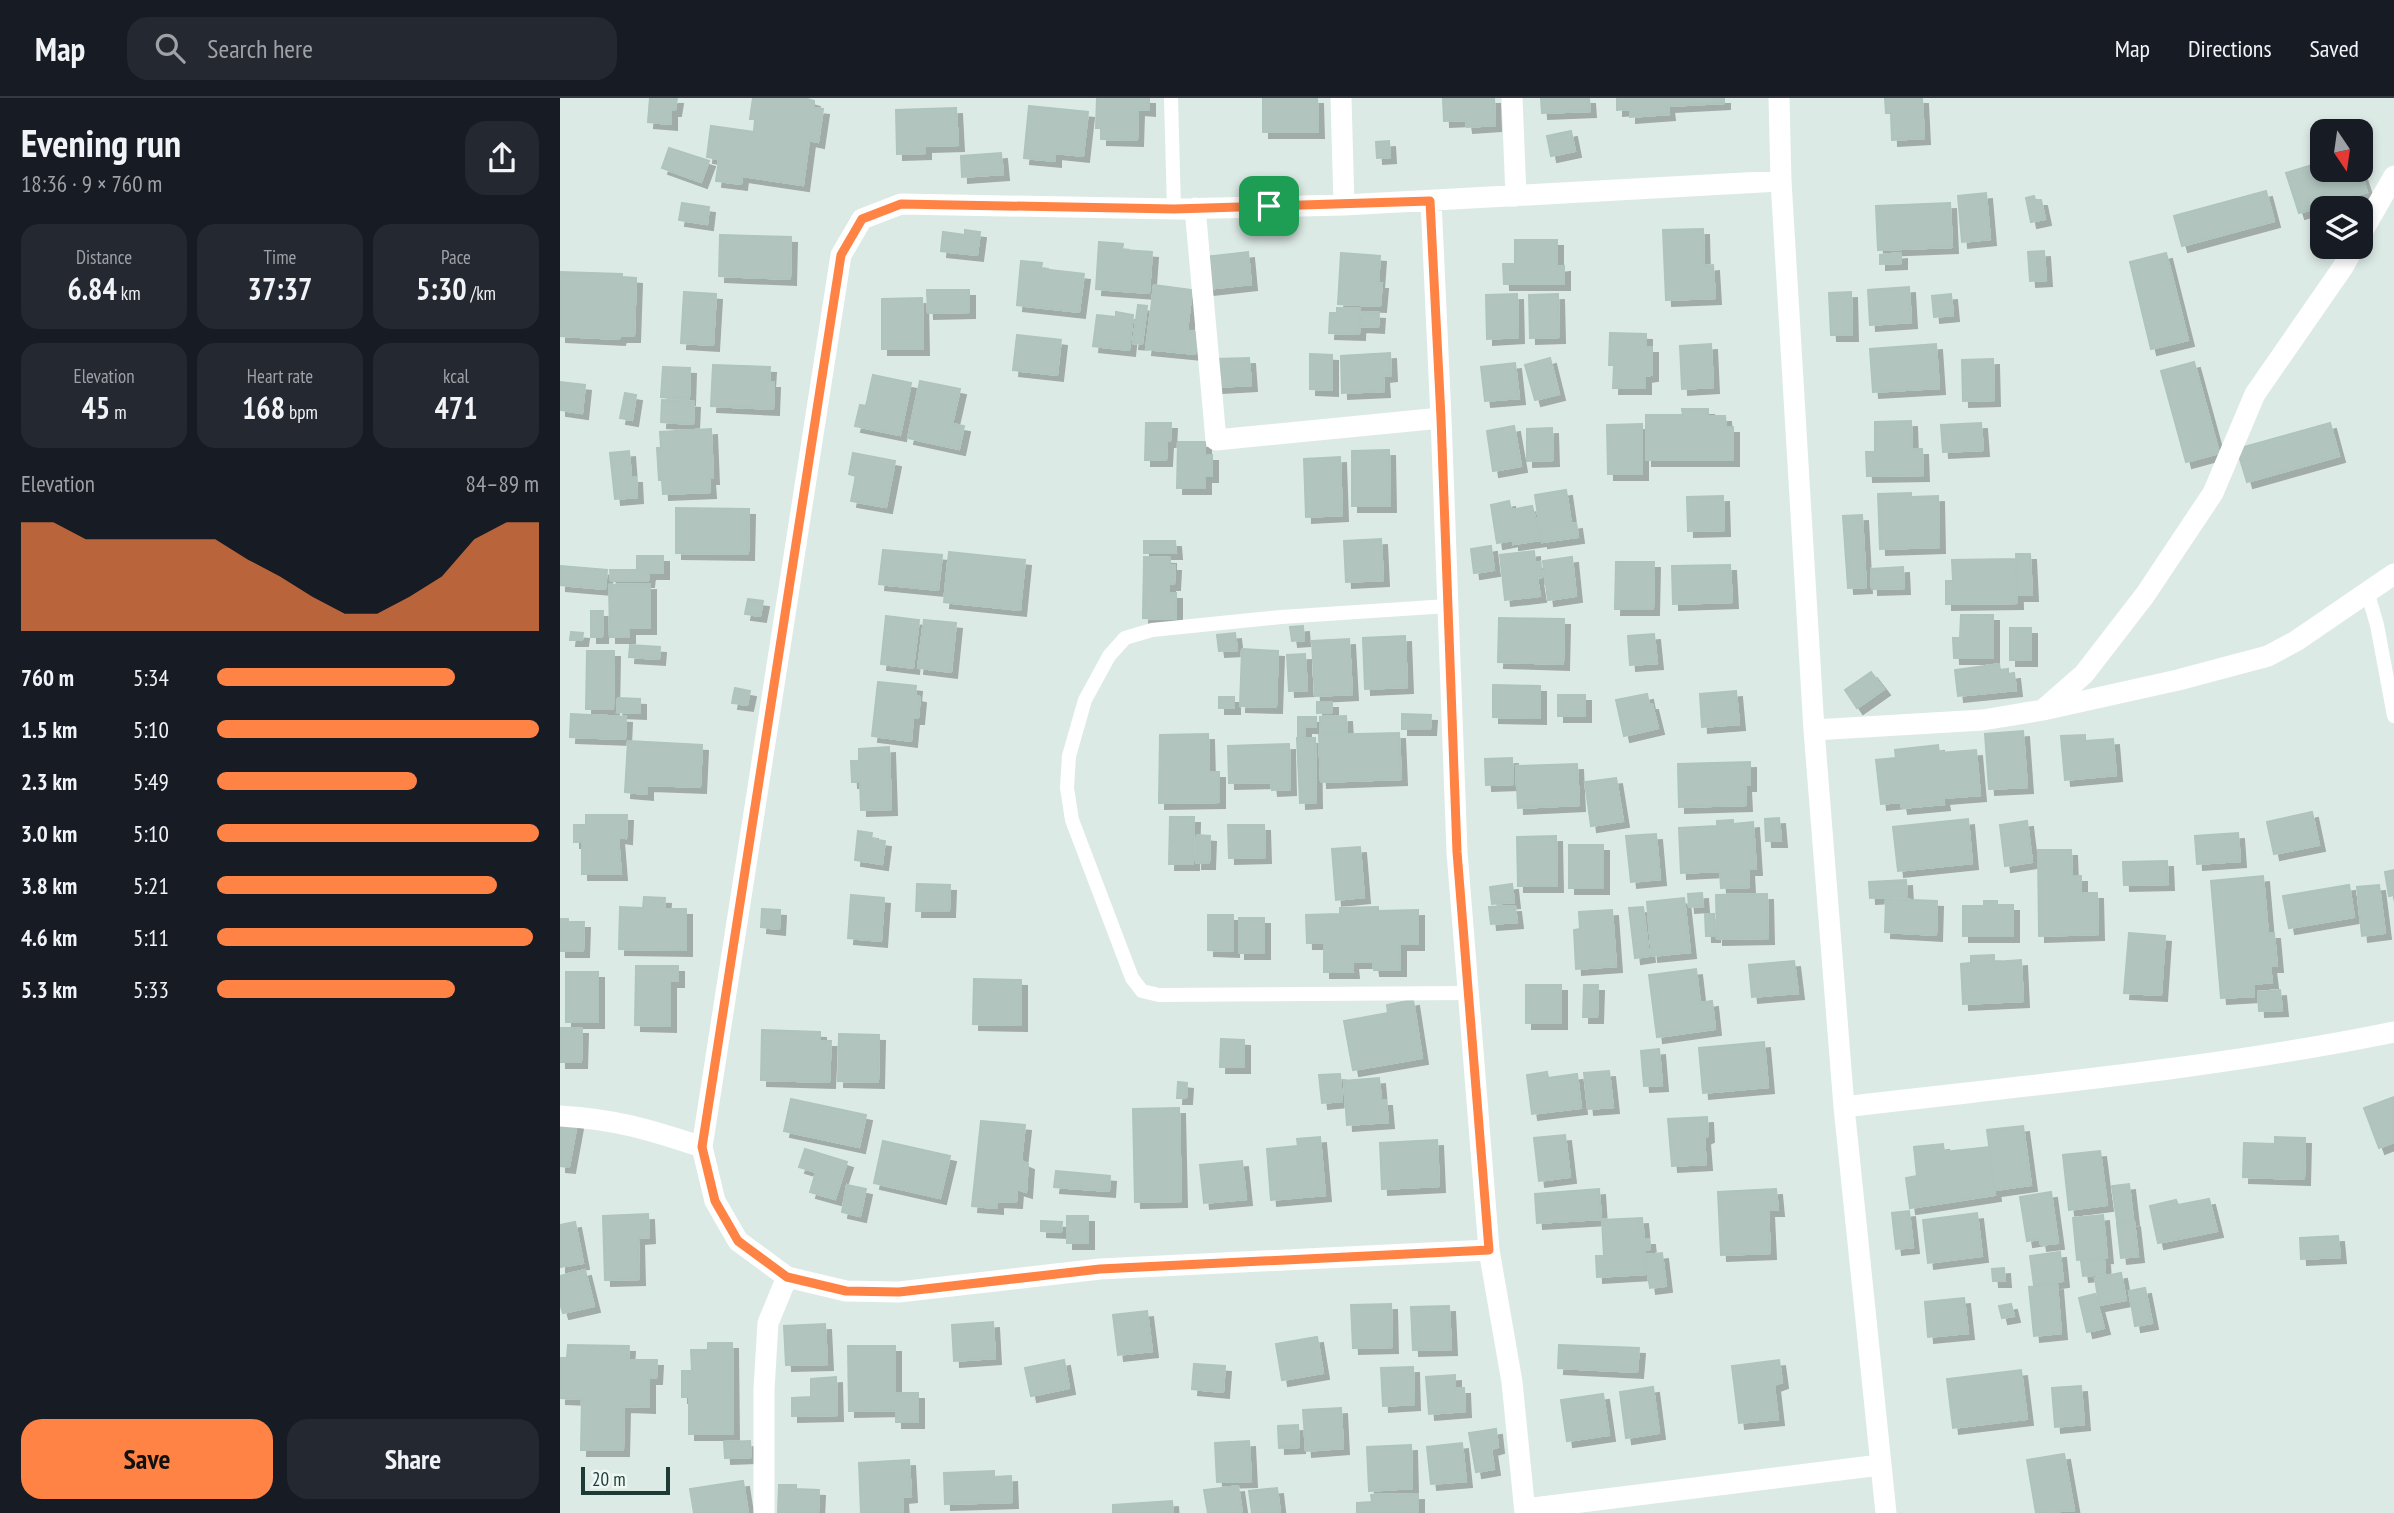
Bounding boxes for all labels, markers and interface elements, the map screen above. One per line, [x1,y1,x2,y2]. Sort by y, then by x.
search box [127,17,617,80]
text: Map [35,27,85,70]
icon: search [151,29,189,67]
text: Search here [207,32,313,65]
text: Map [2115,33,2150,64]
text: Directions [2188,33,2272,64]
text: Saved [2310,33,2359,64]
text: Evening run [21,118,181,167]
north arrow [2310,119,2373,182]
map controls [2310,119,2373,259]
button: share [465,121,539,195]
text: 18:36 · 9 × 760 m [21,169,162,198]
pin [1239,176,1299,236]
icon: arrive [1250,187,1288,225]
button: layers [2310,196,2373,259]
text: Distance [76,245,132,269]
text: Time [264,245,296,269]
text: Pace [441,245,471,269]
text: 6.84 [67,269,117,308]
text: 37:37 [248,269,312,308]
text: 5:30 [416,269,467,308]
text: km [117,281,141,305]
text: /km [467,281,496,305]
text: Elevation [74,364,134,388]
text: Heart rate [247,364,313,388]
text: kcal [443,364,469,388]
text: 45 [81,388,110,427]
text: 168 [242,388,285,427]
text: 471 [434,388,478,427]
text: m [110,400,127,424]
text: bpm [285,400,318,424]
text: Elevation [21,469,95,498]
text: 84–89 m [466,469,539,498]
text: 760 m [21,663,74,692]
text: 5:34 [133,663,169,692]
text: 1.5 km [21,715,77,744]
text: 5:10 [133,715,169,744]
text: 2.3 km [21,767,77,796]
text: 5:49 [133,767,169,796]
text: 3.0 km [21,819,77,848]
text: 5:10 [133,819,169,848]
text: 3.8 km [21,871,77,900]
text: 5:21 [133,871,169,900]
text: 4.6 km [21,923,77,952]
text: 5:11 [133,923,169,952]
text: 5.3 km [21,975,77,1004]
text: 5:33 [133,975,169,1004]
button: Save [21,1419,273,1499]
button: Share [287,1419,539,1499]
scale bar [581,1464,670,1496]
text: 20 m [592,1467,626,1491]

